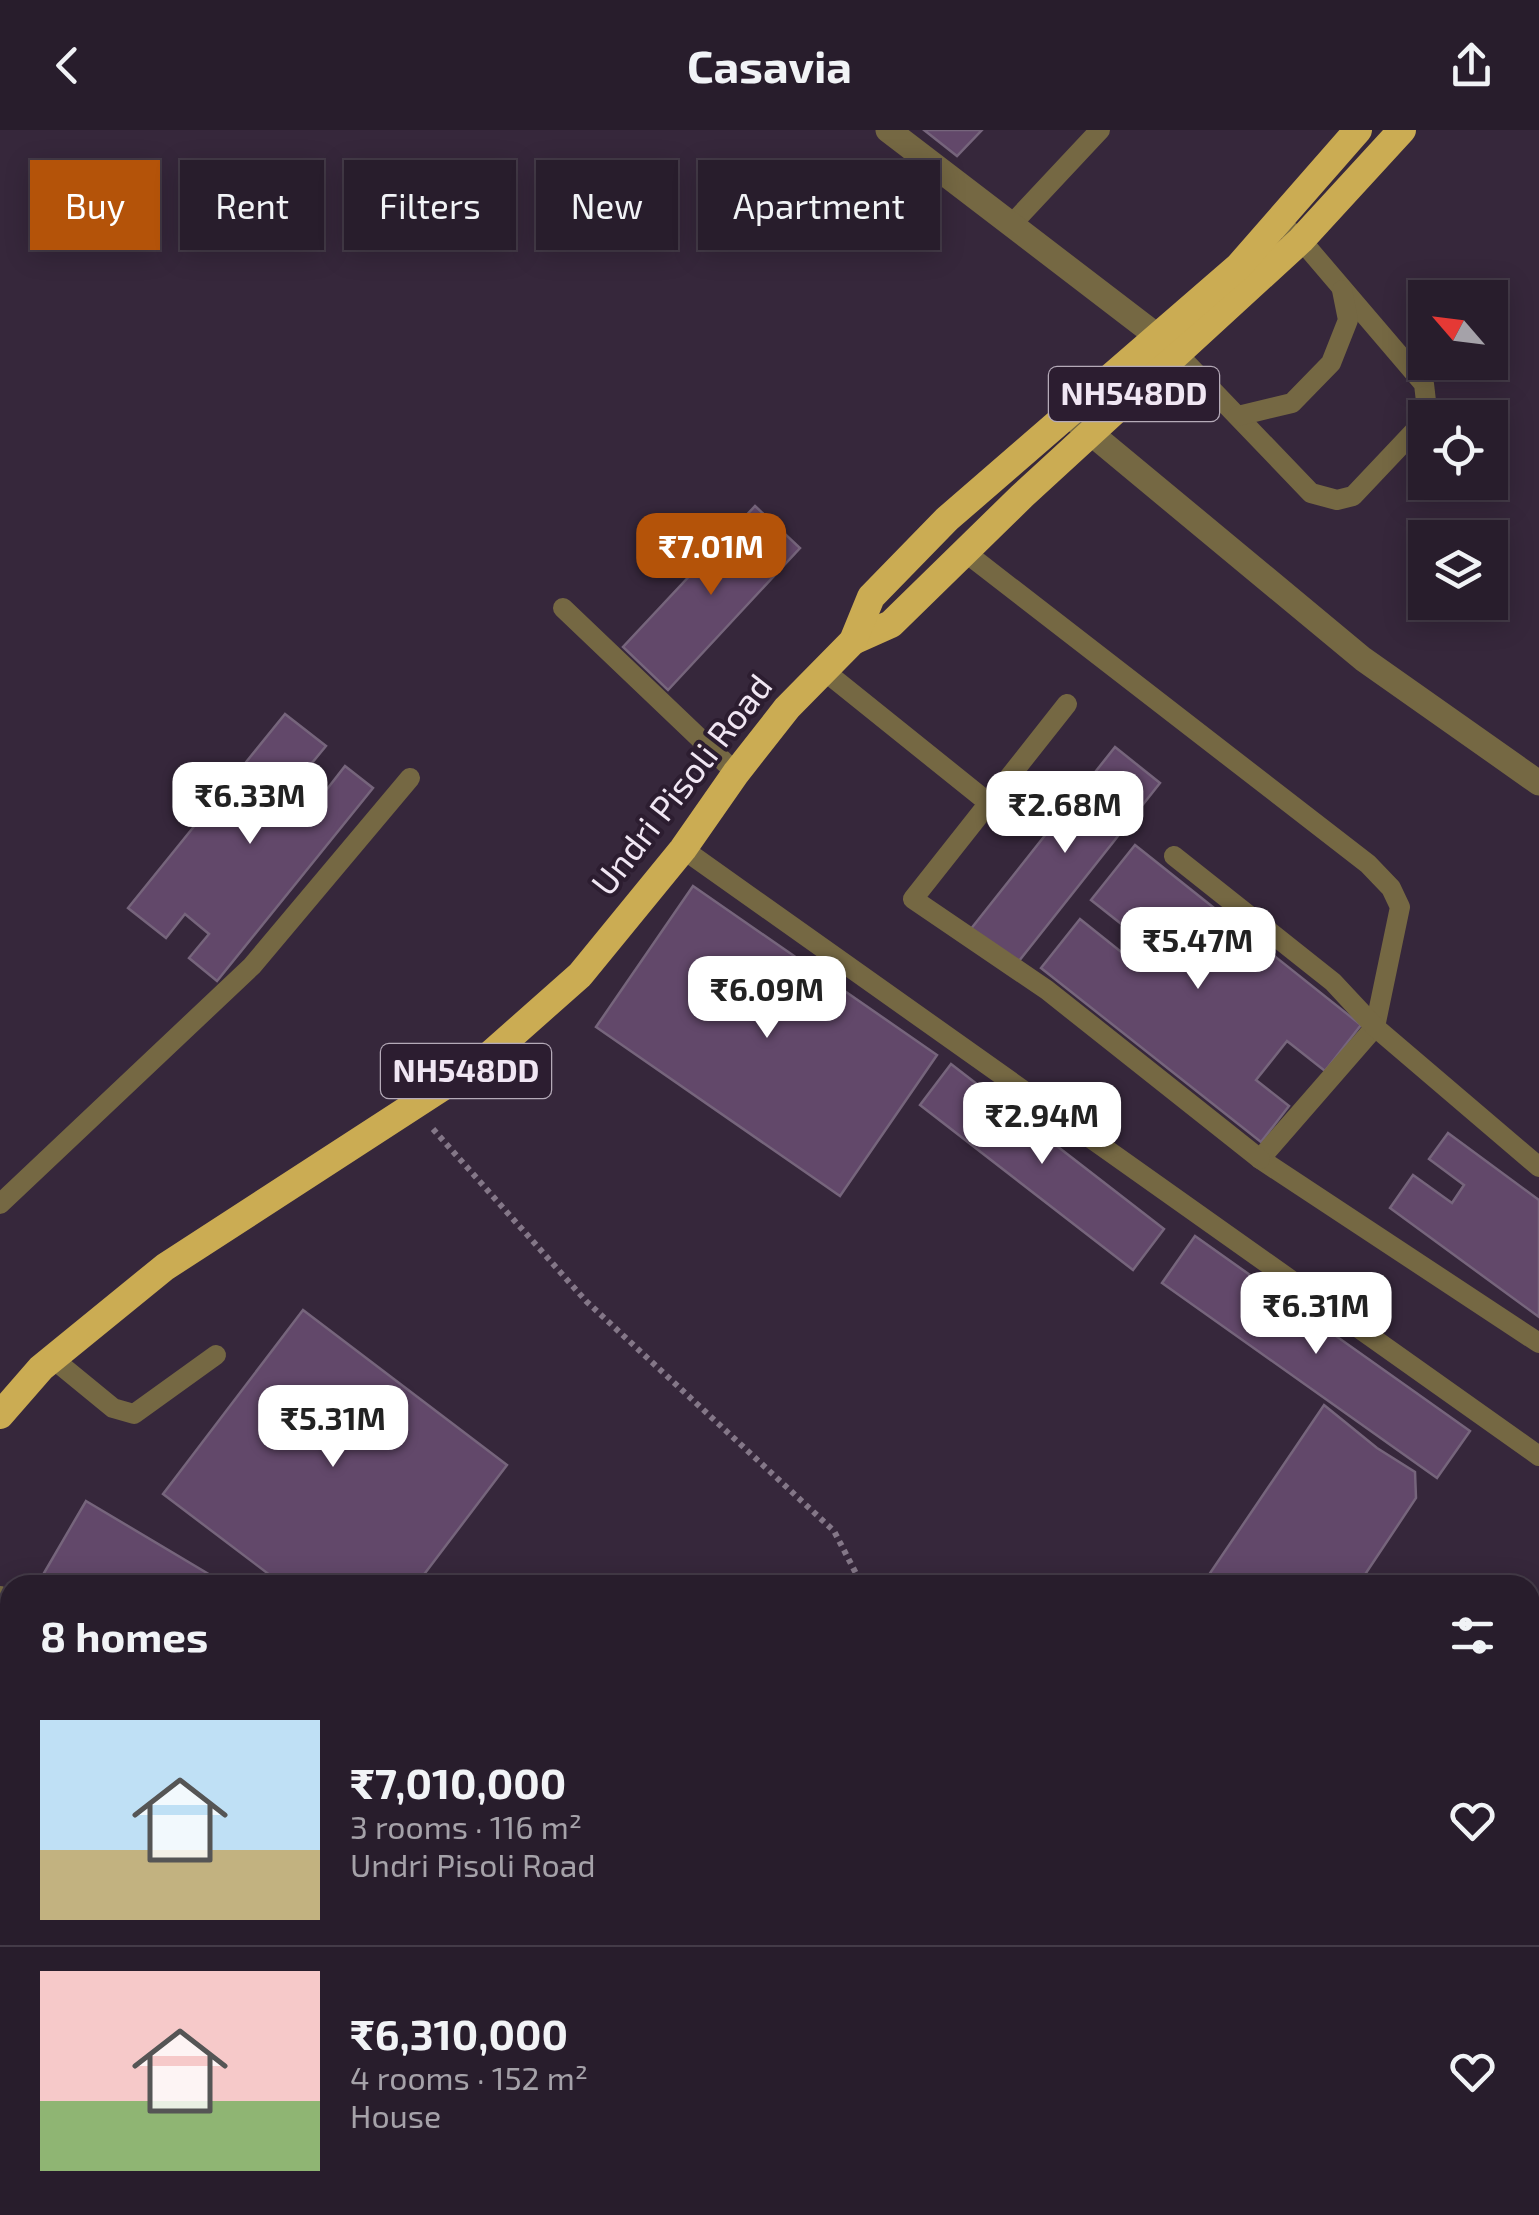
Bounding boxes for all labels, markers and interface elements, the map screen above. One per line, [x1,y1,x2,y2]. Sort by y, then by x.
icon: back [40,38,95,93]
text: Casavia [687,38,852,92]
icon: share [1444,38,1499,93]
chip: Buy [30,160,160,250]
chip: Rent [180,160,324,250]
chip: Filters [344,160,516,250]
chip: New [536,160,678,250]
chip: Apartment [698,160,940,250]
north arrow [1408,280,1508,380]
map controls [1408,280,1508,620]
road number: NH548DD [1049,367,1219,421]
button: locate [1408,400,1508,500]
pin: ₹7.01M [630,513,792,598]
button: layers [1408,520,1508,620]
text: ₹7.01M [658,526,764,564]
street label: Undri Pisoli Road [581,665,780,903]
pin: ₹6.33M [169,762,331,847]
pin: ₹2.68M [984,771,1146,856]
text: ₹6.33M [194,775,306,813]
text: ₹2.68M [1008,784,1122,822]
pin: ₹5.47M [1117,907,1279,992]
text: ₹5.47M [1143,920,1253,958]
pin: ₹6.09M [686,956,848,1041]
text: ₹6.09M [710,969,824,1007]
road number: NH548DD [381,1044,551,1098]
pin: ₹2.94M [961,1082,1123,1167]
text: ₹2.94M [985,1095,1099,1133]
pin: ₹6.31M [1235,1272,1397,1357]
text: ₹6.31M [1263,1285,1369,1323]
pin: ₹5.31M [252,1385,414,1470]
text: ₹5.31M [280,1398,386,1436]
icon: filters [1445,1608,1500,1663]
text: 8 homes [40,1610,208,1660]
text: ₹7,010,000 [350,1757,566,1807]
icon: home [120,1760,240,1880]
icon: heart [1445,1793,1500,1848]
text: 3 rooms · 116 m² [350,1807,582,1845]
text: Undri Pisoli Road [350,1845,596,1883]
text: ₹6,310,000 [350,2008,568,2058]
icon: home [120,2011,240,2131]
icon: heart [1445,2044,1500,2099]
text: 4 rooms · 152 m² [350,2058,588,2096]
text: House [350,2096,441,2134]

